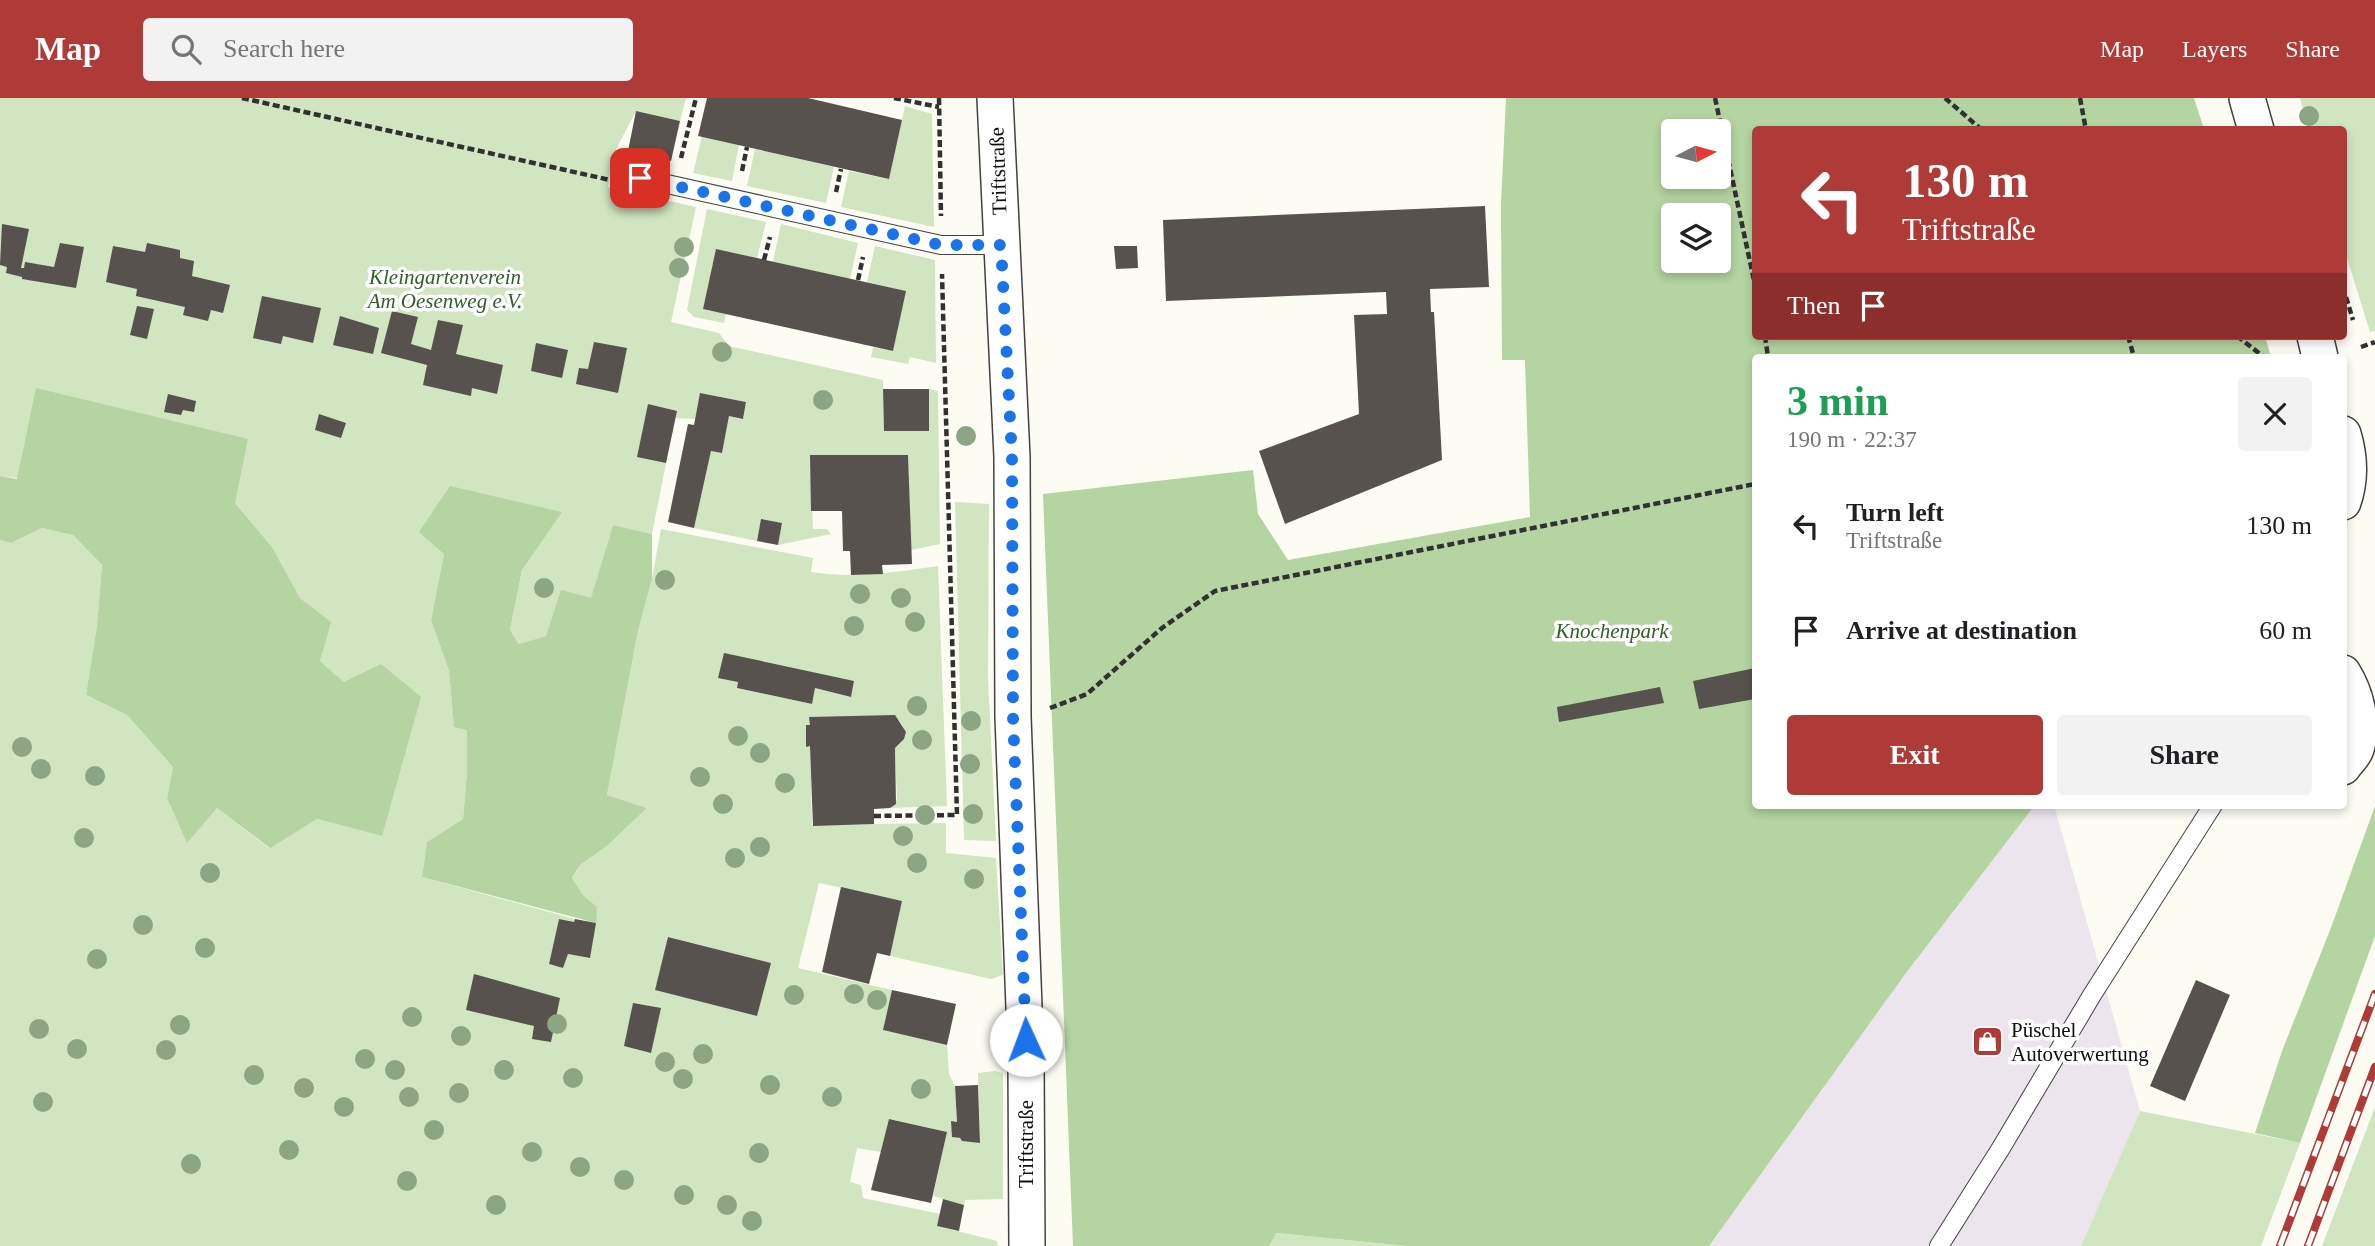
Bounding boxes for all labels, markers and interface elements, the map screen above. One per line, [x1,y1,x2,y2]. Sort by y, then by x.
search box [143,18,633,81]
icon: search [167,30,205,68]
text: Map [35,31,101,67]
text: Search here [223,34,345,63]
text: Map [2100,36,2144,62]
text: Layers [2182,36,2247,62]
text: Share [2285,36,2340,62]
north arrow [1661,119,1731,189]
map controls [1661,119,1731,273]
street label: Triftstraße [984,127,1012,215]
pin [610,148,670,208]
text: 130 m [1902,153,2029,208]
icon: left [1787,154,1878,245]
icon: arrive [621,159,659,197]
button: layers [1661,203,1731,273]
text: Triftstraße [1902,211,2036,247]
park label: Kleingartenverein Am Oesenweg e.V. [366,265,522,313]
icon: arrive [1854,287,1892,325]
text: Then [1787,291,1840,320]
button: close [2238,377,2312,451]
text: 3 min [1787,378,1889,424]
text: 190 m · 22:37 [1787,427,1917,452]
text: Turn left [1846,498,1944,527]
icon: left [1787,507,1825,545]
text: 130 m [2246,511,2312,540]
text: Triftstraße [1846,528,1942,553]
icon: arrive [1787,612,1825,650]
text: Arrive at destination [1846,616,2077,645]
text: 60 m [2259,616,2312,645]
park label: Knochenpark [1554,619,1669,643]
button: Exit [1787,715,2043,795]
button: Share [2057,715,2312,795]
position arrow [989,1003,1063,1077]
place label: Püschel Autoverwertung [2011,1018,2149,1066]
shop icon: Püschel Autoverwertung [1971,1025,2005,1059]
street label: Triftstraße [1014,1100,1038,1188]

